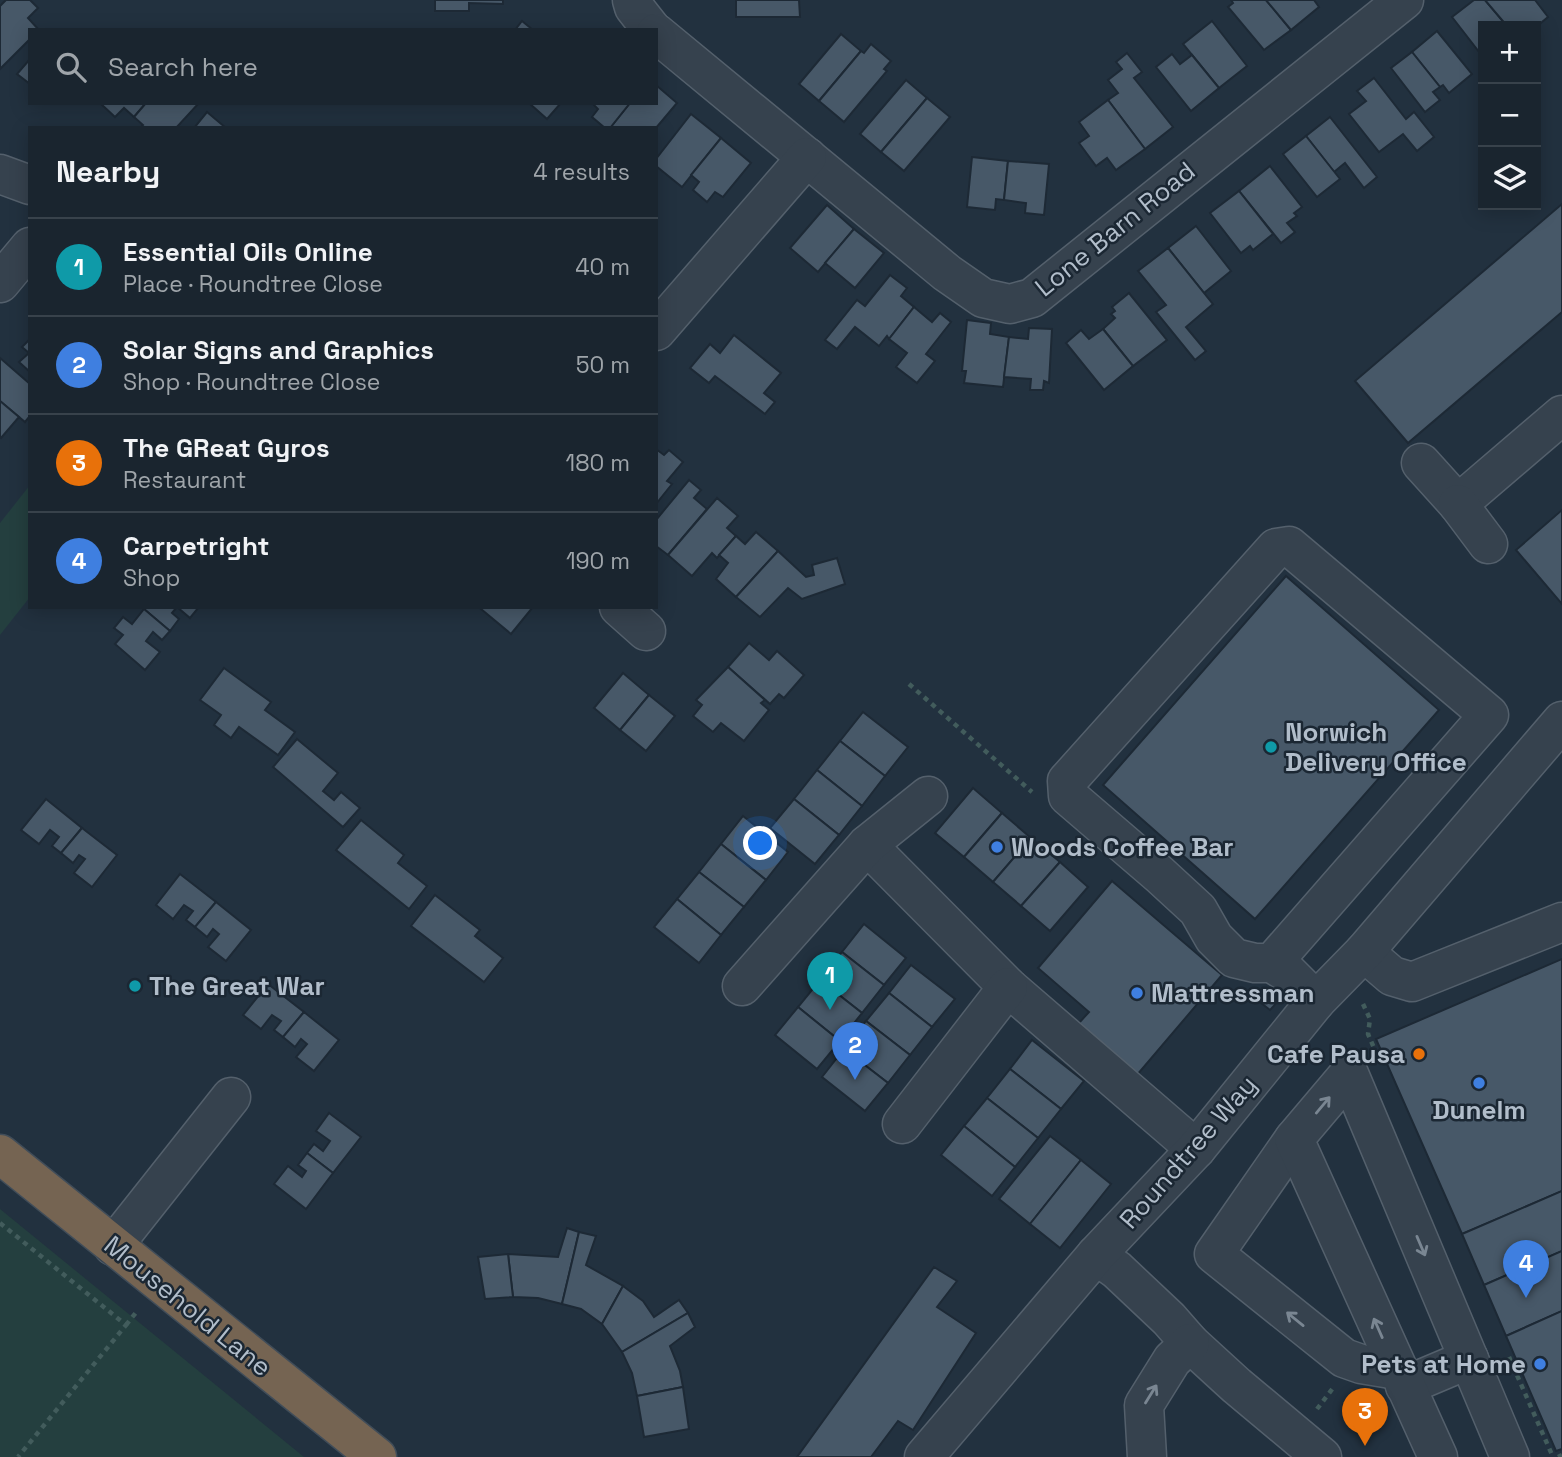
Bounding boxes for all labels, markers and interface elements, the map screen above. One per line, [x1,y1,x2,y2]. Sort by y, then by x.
map controls [1478,21,1541,210]
button: + [1478,21,1541,84]
search box [28,28,658,105]
icon: search [52,48,90,86]
text: Search here [108,50,258,84]
button: − [1478,84,1541,147]
button: layers [1478,147,1541,210]
text: Nearby [56,152,160,191]
street label: Lone Barn Road [1028,154,1202,304]
text: 4 results [533,157,630,187]
text: Essential Oils Online [123,235,373,269]
text: 1 [74,252,84,282]
text: 40 m [575,252,630,282]
text: Place · Roundtree Close [123,269,383,299]
text: Solar Signs and Graphics [123,333,434,367]
text: 2 [72,350,86,380]
text: 50 m [576,350,630,380]
text: Shop · Roundtree Close [123,367,380,397]
text: The GReat Gyros [123,431,330,465]
text: 3 [72,448,86,478]
text: 180 m [566,448,630,478]
text: Restaurant [123,465,246,495]
text: Carpetright [123,529,269,563]
text: 4 [72,546,86,576]
text: 190 m [566,546,630,576]
text: Shop [123,563,180,593]
place label: Norwich Delivery Office [1285,715,1467,779]
marker: Norwich Delivery Office [1263,739,1279,755]
your location [743,826,777,860]
place label: Woods Coffee Bar [1011,830,1234,864]
marker: Woods Coffee Bar [989,839,1005,855]
pin: 1 [807,952,853,1010]
place label: The Great War [149,969,325,1003]
place label: Mattressman [1151,976,1315,1010]
marker: The Great War [127,978,143,994]
marker: Mattressman [1129,985,1145,1001]
pin: 2 [832,1022,878,1080]
place label: Cafe Pausa [1267,1037,1405,1071]
marker: Cafe Pausa [1411,1046,1427,1062]
street label: Roundtree Way [1112,1068,1264,1236]
marker: Dunelm [1471,1075,1487,1091]
place label: Dunelm [1432,1093,1526,1127]
one-way arrow [1314,1096,1330,1114]
street label: Mousehold Lane [97,1228,279,1384]
one-way arrow [1415,1235,1428,1256]
pin: 4 [1503,1240,1549,1298]
one-way arrow [1286,1311,1305,1326]
one-way arrow [1371,1318,1384,1340]
place label: Pets at Home [1361,1347,1526,1381]
marker: Pets at Home [1532,1356,1548,1372]
one-way arrow [1143,1385,1158,1404]
pin: 3 [1342,1388,1388,1446]

